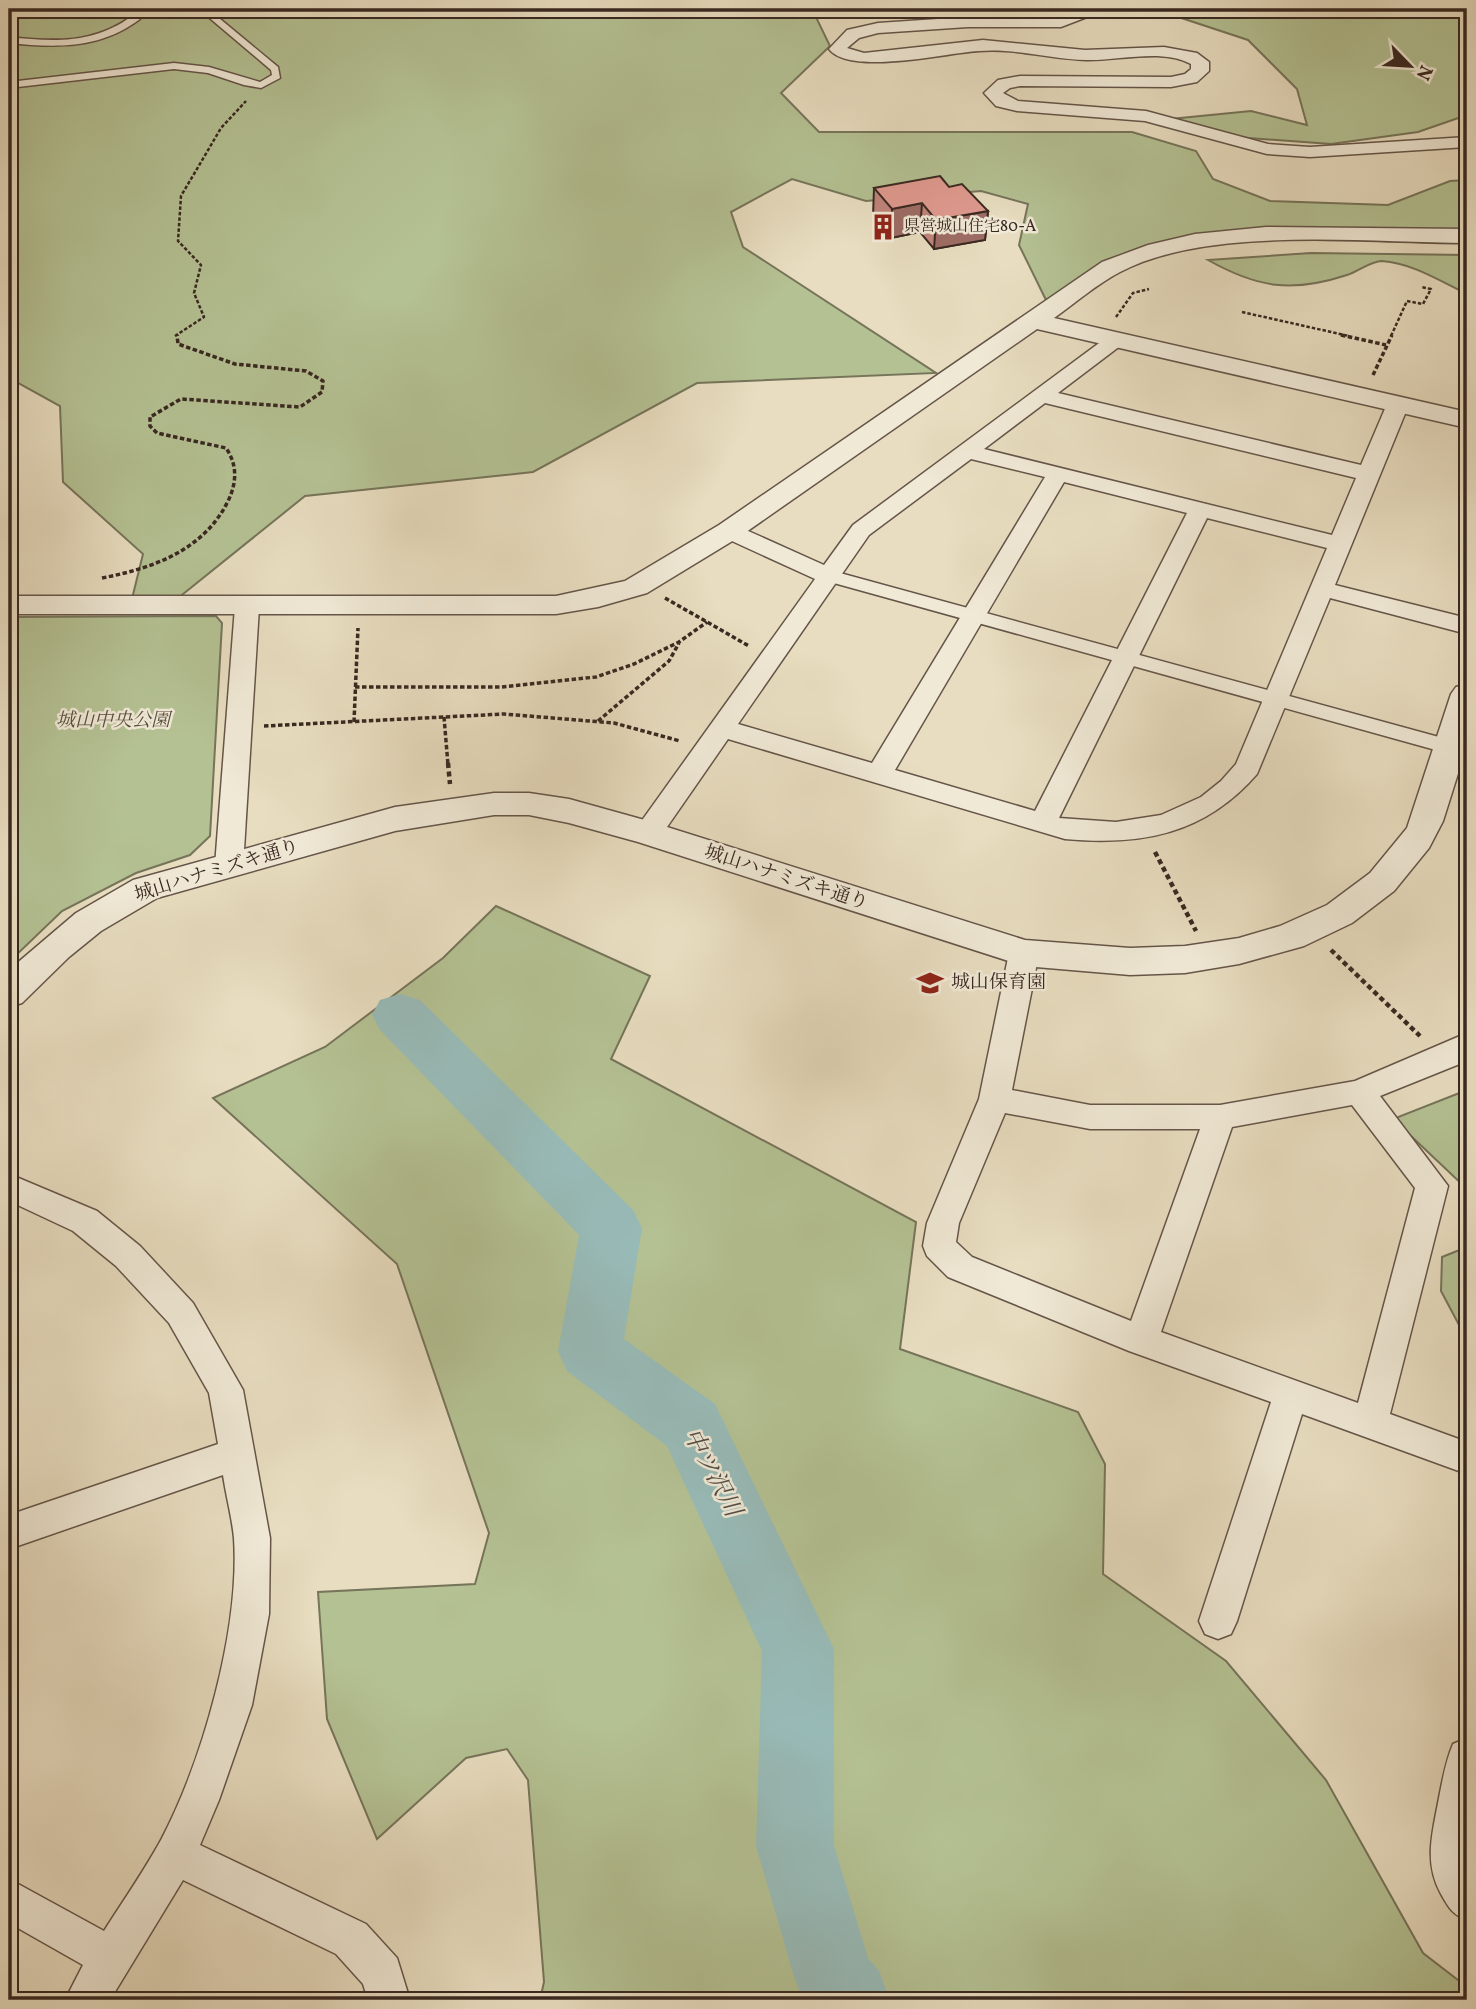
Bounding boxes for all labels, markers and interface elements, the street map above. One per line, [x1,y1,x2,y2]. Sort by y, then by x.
north arrow [1374,32,1444,102]
text: N [1409,61,1438,84]
building icon: 県営城山住宅80-A [868,212,898,242]
place label: 県営城山住宅80-A [904,216,1036,238]
park label: 城山中央公園 [56,708,173,734]
street label: 城山ハナミズキ通り [131,834,303,908]
street label: 城山ハナミズキ通り [701,839,871,917]
school or university icon: 城山保育園 [915,968,945,998]
place label: 城山保育園 [951,970,1046,996]
water label: 中ツ沢川 [673,1423,750,1526]

